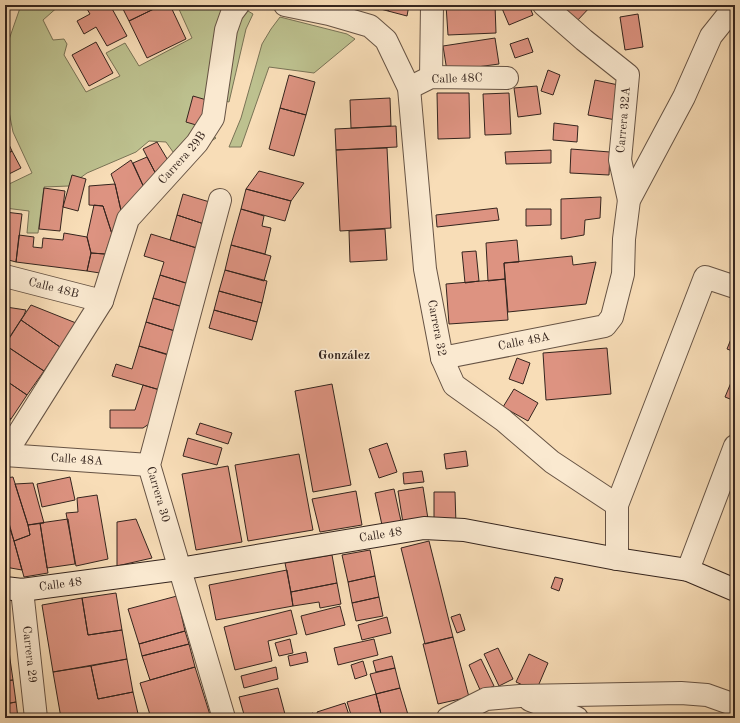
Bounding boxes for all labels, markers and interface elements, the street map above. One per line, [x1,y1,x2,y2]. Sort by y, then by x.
street label: Calle 48C [431,72,483,86]
street label: Carrera 32A [615,86,633,154]
street label: Carrera 29B [156,130,209,187]
street label: Calle 48B [27,276,80,301]
street label: Carrera 32 [425,299,448,357]
street label: Calle 48A [497,331,551,353]
district label: González [318,349,370,362]
street label: Calle 48A [50,452,103,468]
street label: Carrera 30 [144,465,172,524]
street label: Calle 48 [358,526,403,545]
street label: Calle 48 [38,576,83,594]
street label: Carrera 29 [20,625,38,684]

